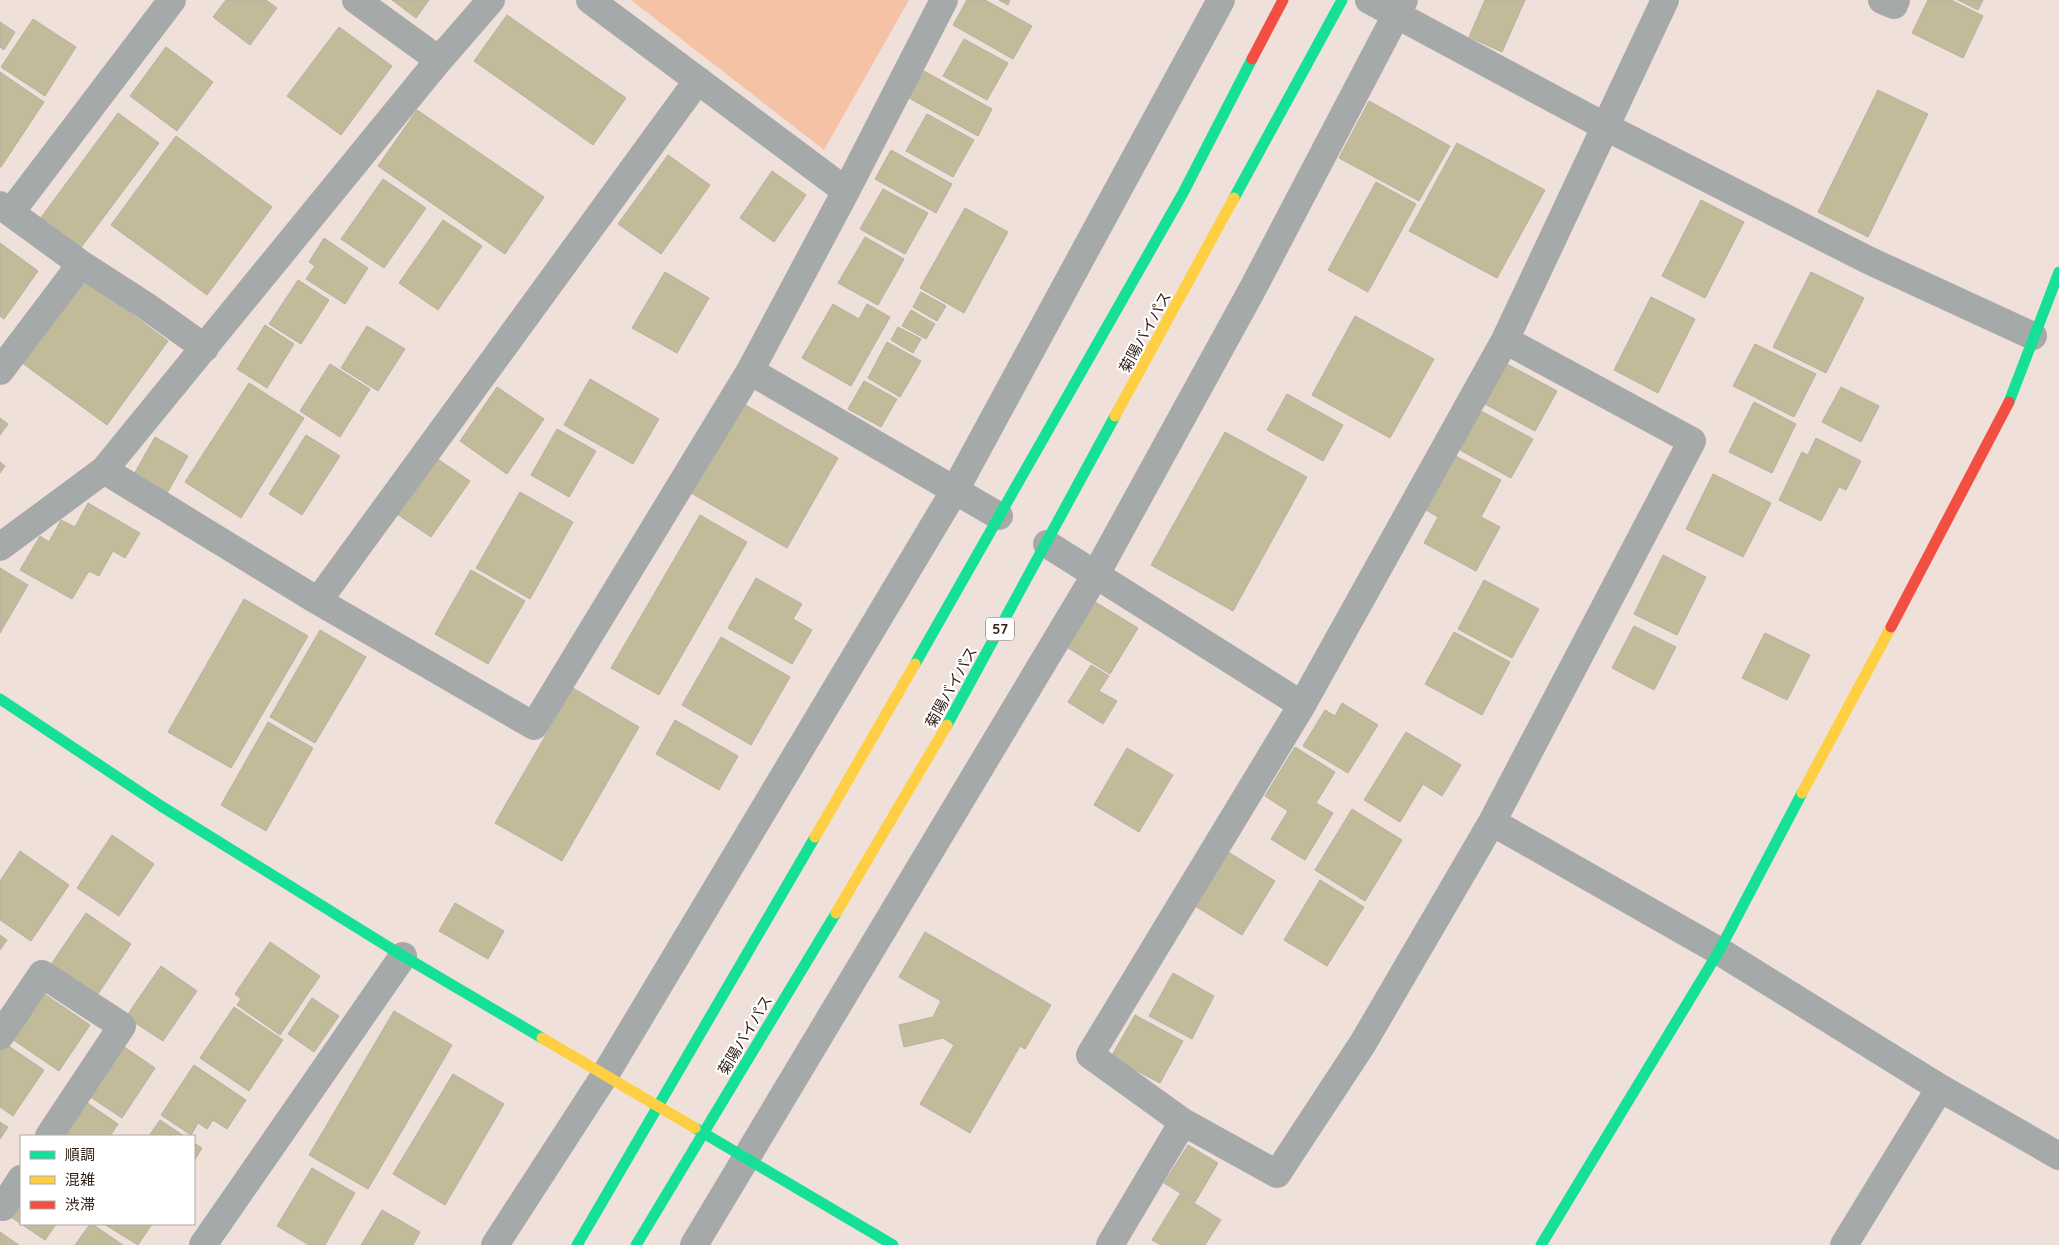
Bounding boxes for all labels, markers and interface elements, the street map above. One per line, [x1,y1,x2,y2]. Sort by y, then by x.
street label: 菊陽バイパス [1115,288,1175,376]
road number: 57 [986,618,1014,640]
street label: 菊陽バイパス [921,643,981,731]
street label: 菊陽バイパス [714,992,776,1078]
legend [20,1135,195,1225]
text: 順調 [65,1145,95,1164]
text: 混雑 [65,1170,95,1189]
text: 渋滞 [65,1195,95,1214]

